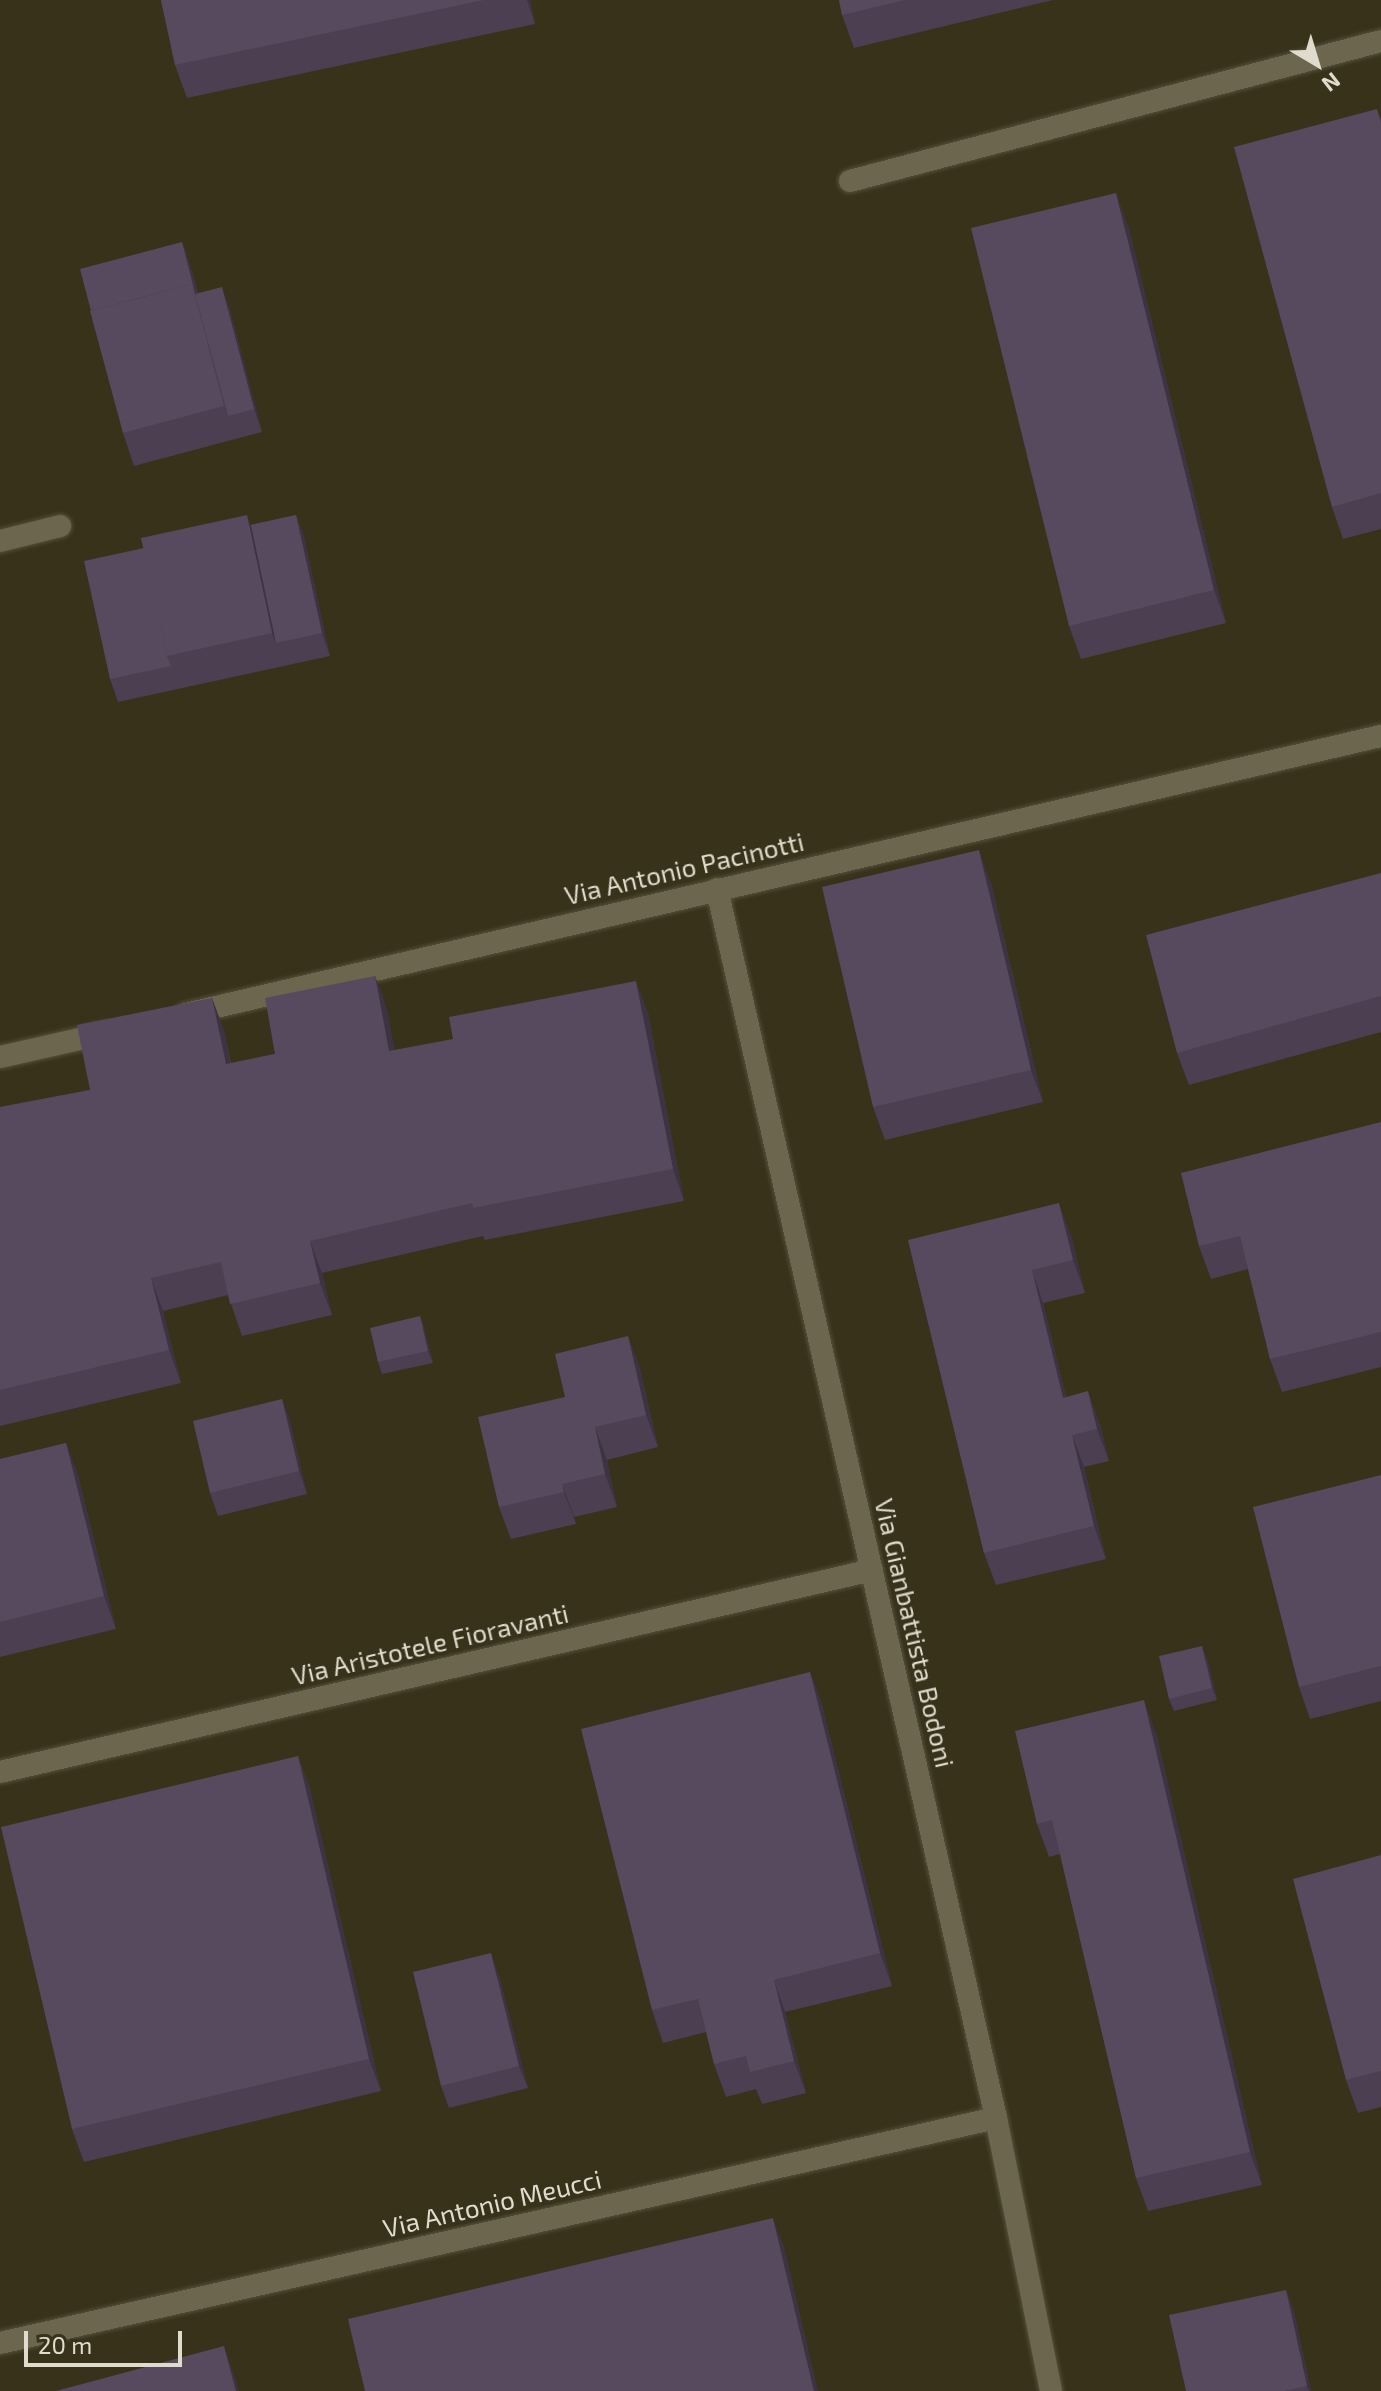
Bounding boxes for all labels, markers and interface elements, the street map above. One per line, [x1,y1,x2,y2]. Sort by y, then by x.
north arrow [1277,24,1357,104]
text: N [1318,68,1346,98]
street label: Via Antonio Pacinotti [561,825,807,911]
street label: Via Gianbattista Bodoni [869,1495,961,1771]
street label: Via Aristotele Fioravanti [288,1597,572,1691]
street label: Via Antonio Meucci [380,2163,604,2243]
scale bar [28,2315,186,2365]
text: 20 m [38,2330,92,2359]

